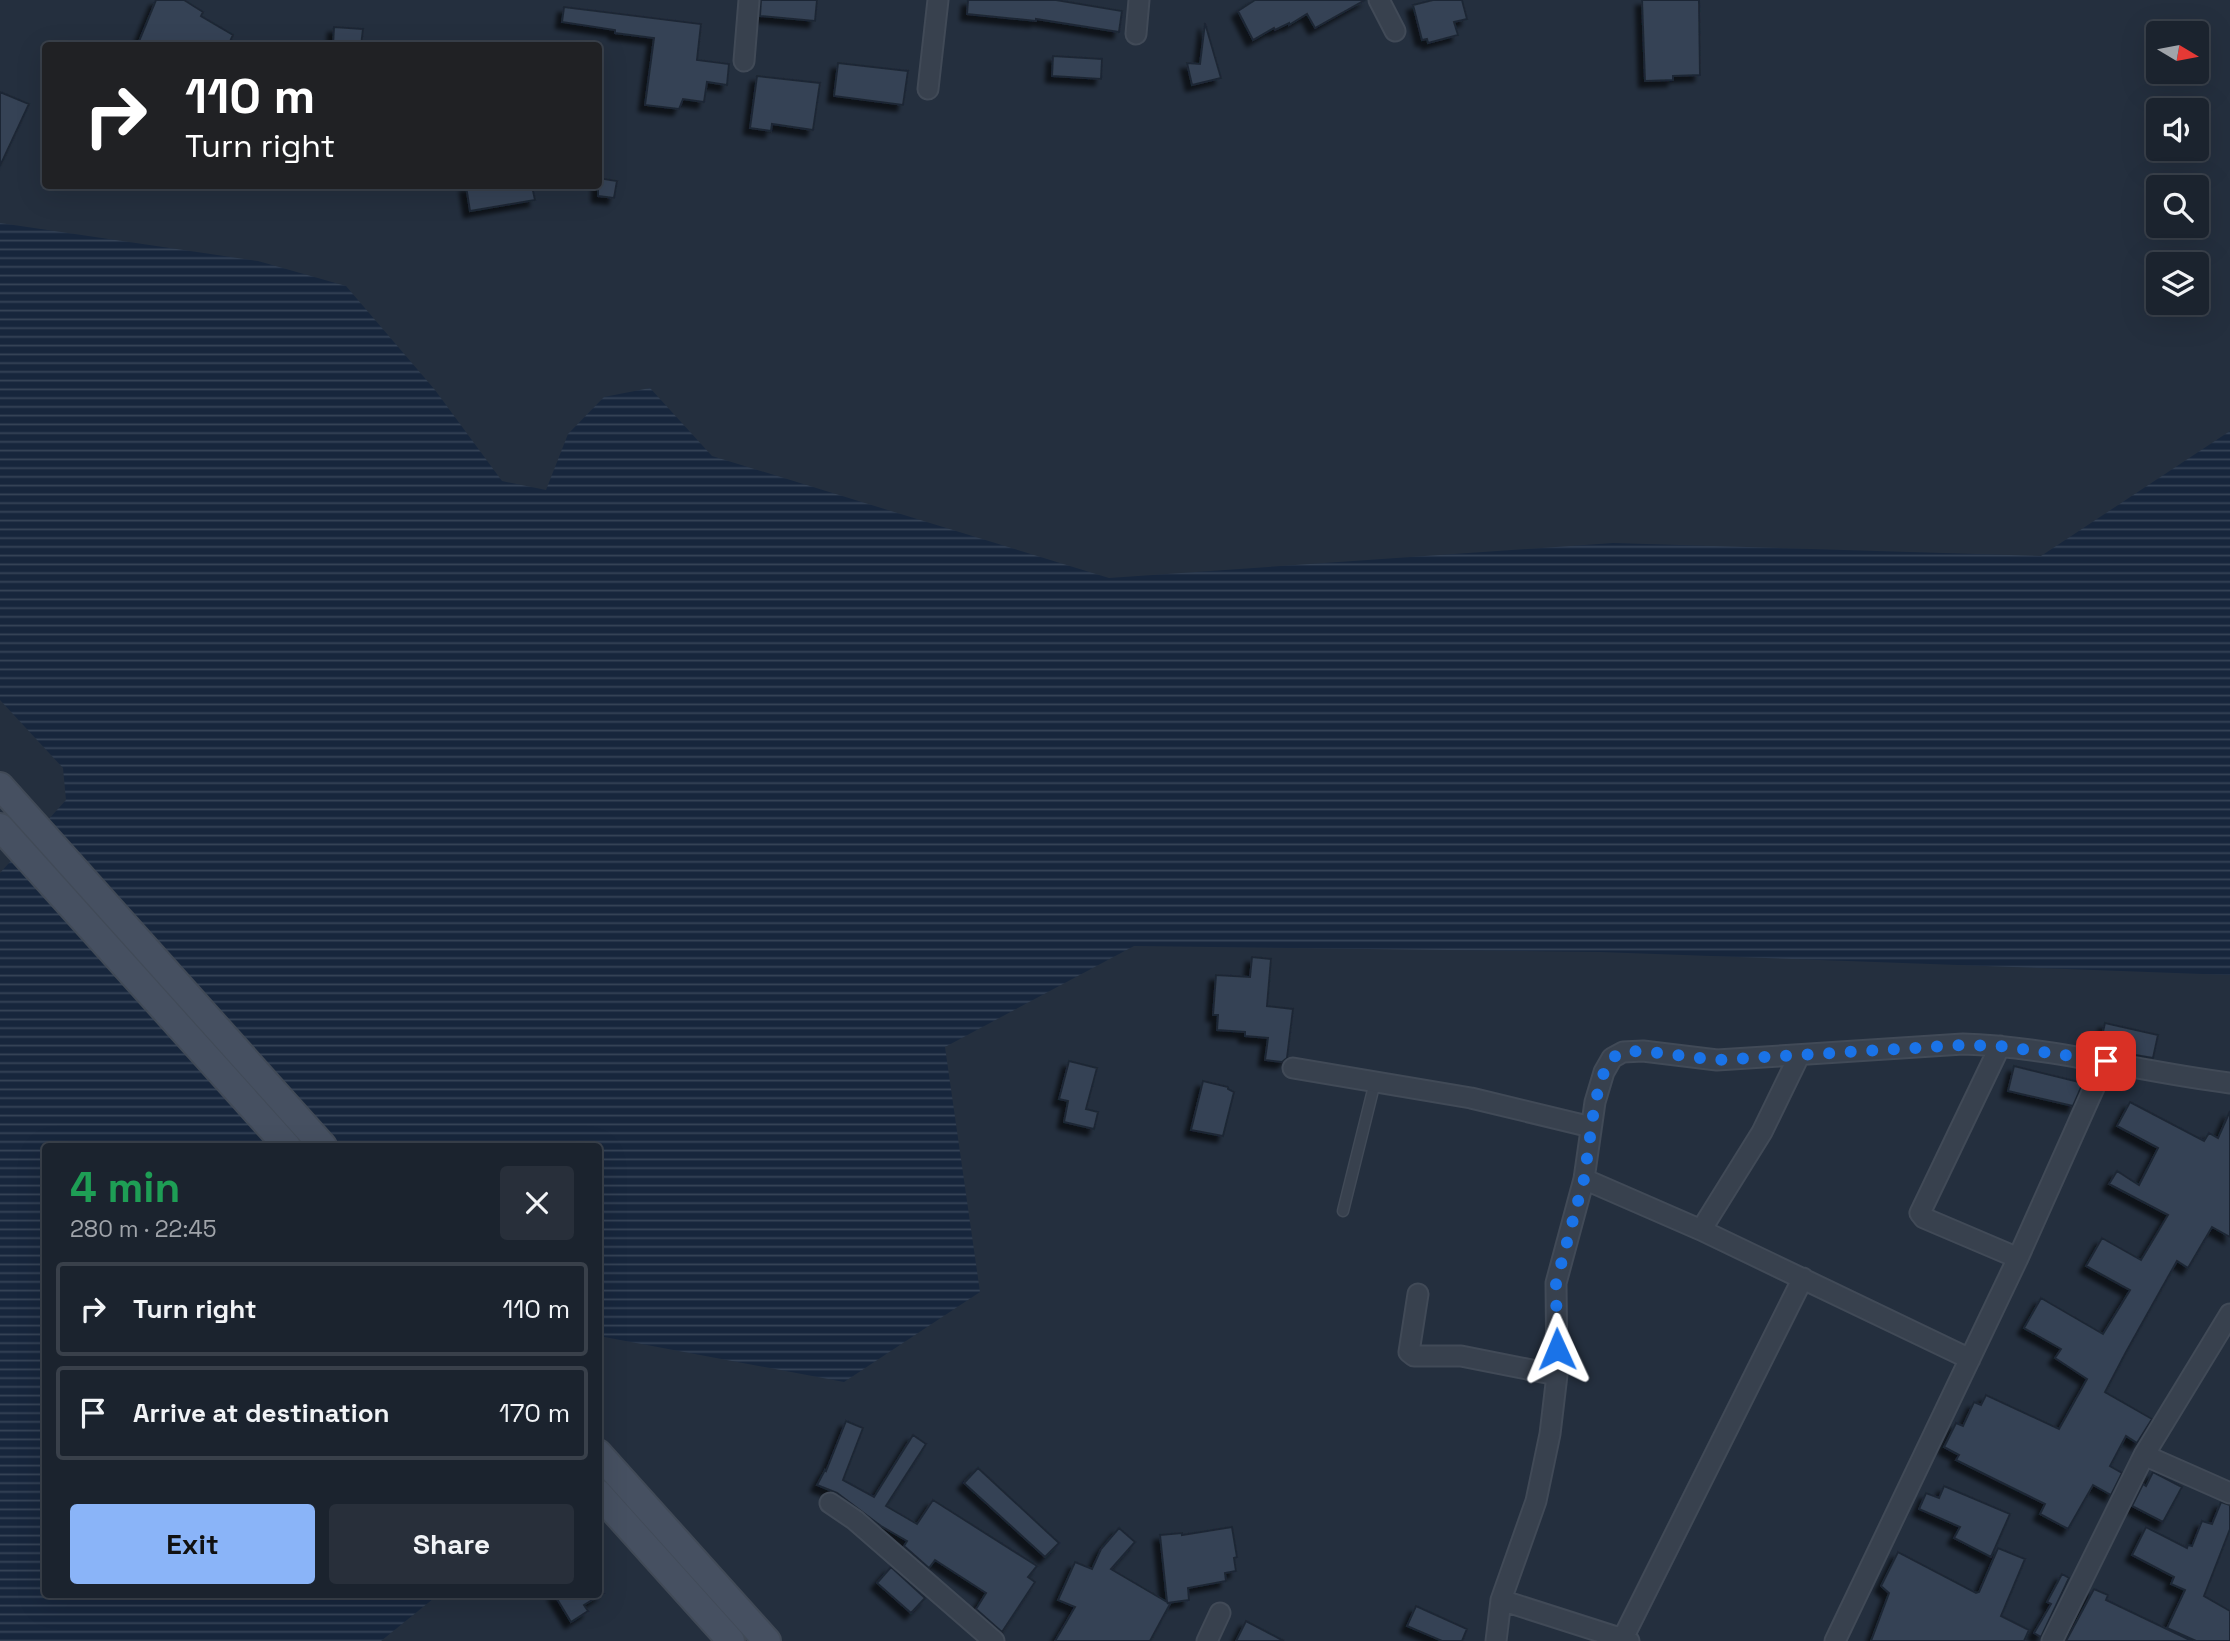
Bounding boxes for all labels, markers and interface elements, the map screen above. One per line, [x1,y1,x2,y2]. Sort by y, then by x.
north arrow [2146,21,2208,84]
map controls [2146,21,2209,315]
text: 110 m [185,65,315,127]
icon: right [70,70,161,161]
button: sound [2146,98,2209,161]
text: Turn right [185,126,335,166]
button: search [2146,175,2209,238]
button: layers [2146,252,2209,315]
pin [2076,1031,2136,1091]
icon: arrive [2087,1042,2125,1080]
text: 4 min [70,1161,180,1214]
button: close [500,1166,574,1240]
text: 280 m · 22:45 [70,1214,216,1244]
icon: right [74,1290,112,1328]
text: Turn right [133,1292,257,1326]
text: 110 m [503,1292,570,1326]
position arrow [1520,1312,1594,1386]
icon: arrive [74,1394,112,1432]
text: Arrive at destination [133,1396,390,1430]
text: 170 m [499,1396,570,1430]
button: Exit [70,1504,315,1584]
button: Share [329,1504,574,1584]

